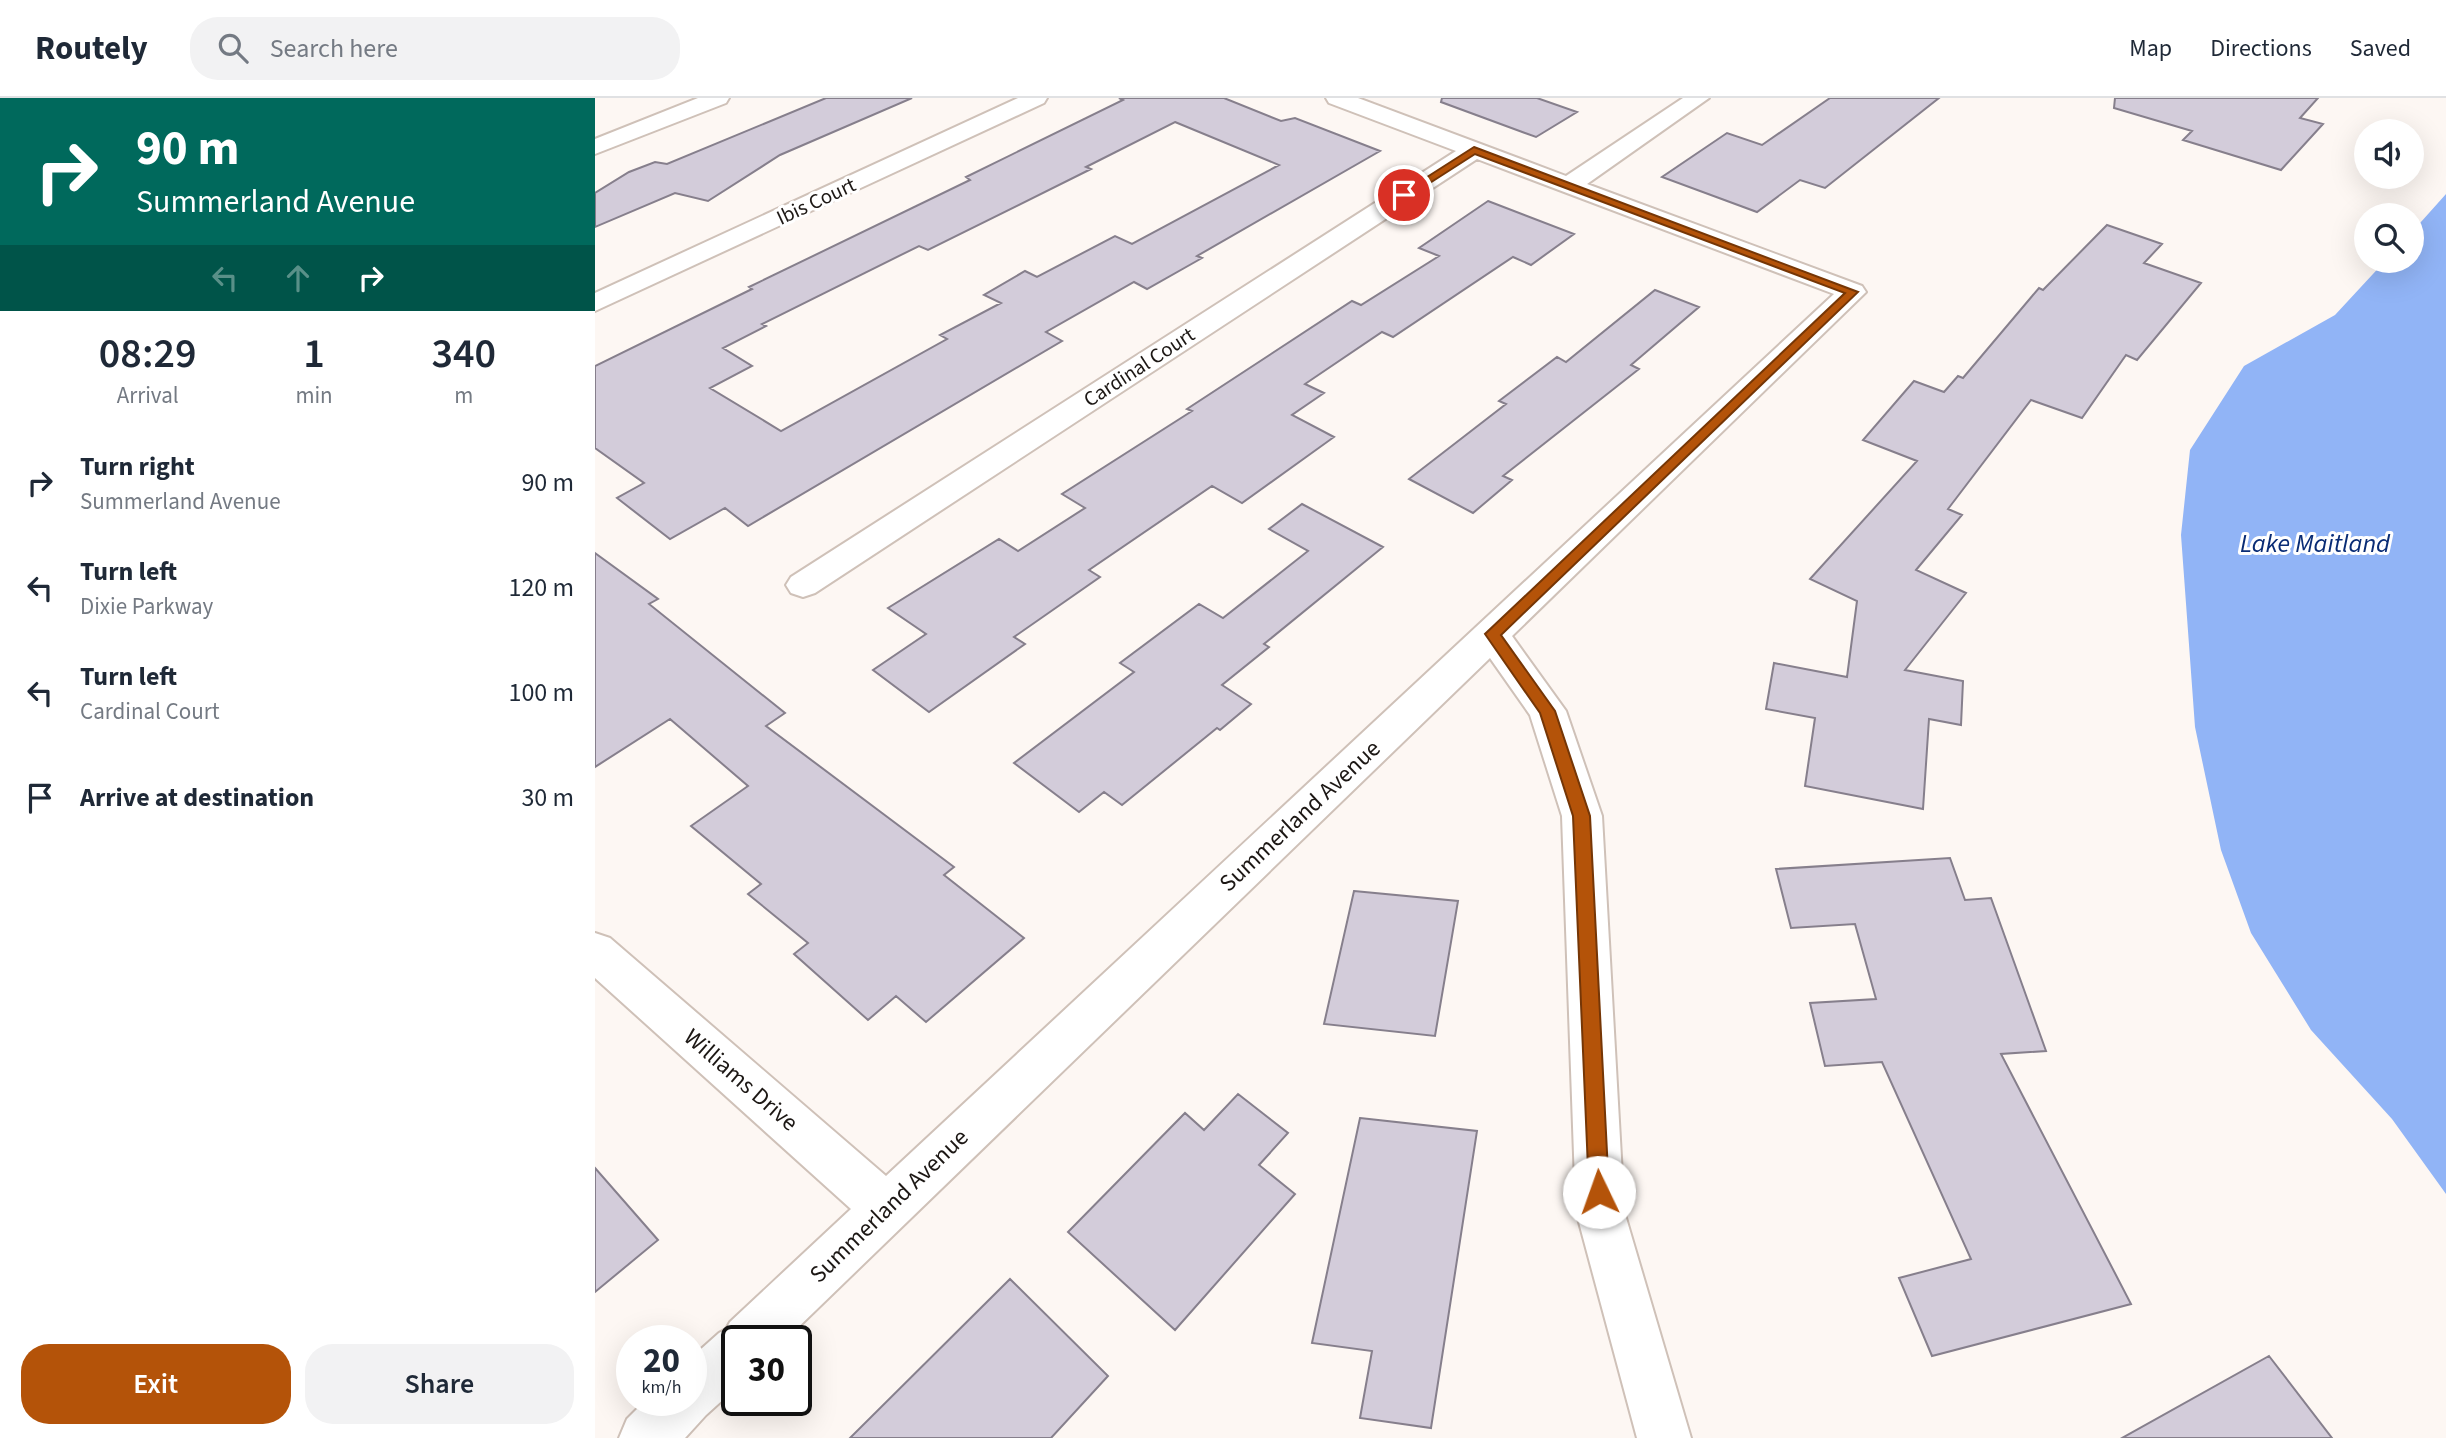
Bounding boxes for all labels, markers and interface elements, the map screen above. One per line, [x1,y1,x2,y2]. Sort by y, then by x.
search box [190,17,680,80]
text: Routely [35,25,148,72]
icon: search [214,29,252,67]
text: Search here [270,30,398,67]
text: Map [2129,31,2172,66]
text: Directions [2210,31,2312,66]
text: Saved [2350,31,2411,66]
text: 90 m [136,114,240,184]
map controls [2354,119,2424,273]
button: sound [2354,119,2424,189]
icon: right [21,126,112,217]
pin [1374,165,1434,225]
street label: Ibis Court [771,170,861,232]
icon: arrive [1385,176,1423,214]
text: Summerland Avenue [136,179,415,225]
button: search [2354,203,2424,273]
icon: left [206,259,244,297]
icon: ahead [279,259,317,297]
icon: right [352,259,390,297]
street label: Cardinal Court [1077,320,1201,414]
text: 08:29 [99,324,197,384]
text: 1 [303,324,325,384]
text: 340 [432,324,496,384]
text: Arrival [117,379,179,412]
text: min [295,379,333,412]
text: m [454,379,473,412]
text: Turn right [80,448,195,485]
icon: right [21,464,59,502]
text: 90 m [521,464,574,501]
text: Summerland Avenue [80,485,281,518]
water label: Lake Maitland [2240,525,2391,562]
text: Turn left [80,553,177,590]
icon: left [21,569,59,607]
text: 120 m [508,569,574,606]
text: Dixie Parkway [80,590,213,623]
text: Turn left [80,658,177,695]
icon: left [21,674,59,712]
text: 100 m [508,674,574,711]
text: Cardinal Court [80,695,219,728]
street label: Summerland Avenue [1212,732,1388,900]
icon: arrive [21,779,59,817]
text: Arrive at destination [80,779,314,816]
text: 30 m [521,779,574,816]
street label: Williams Drive [676,1020,806,1140]
street label: Summerland Avenue [802,1121,976,1291]
position arrow [1562,1155,1636,1229]
speed limit sign: 30 [721,1325,812,1416]
text: 20 [643,1336,680,1386]
button: Exit [21,1344,291,1424]
button: Share [305,1344,574,1424]
text: km/h [642,1375,681,1400]

